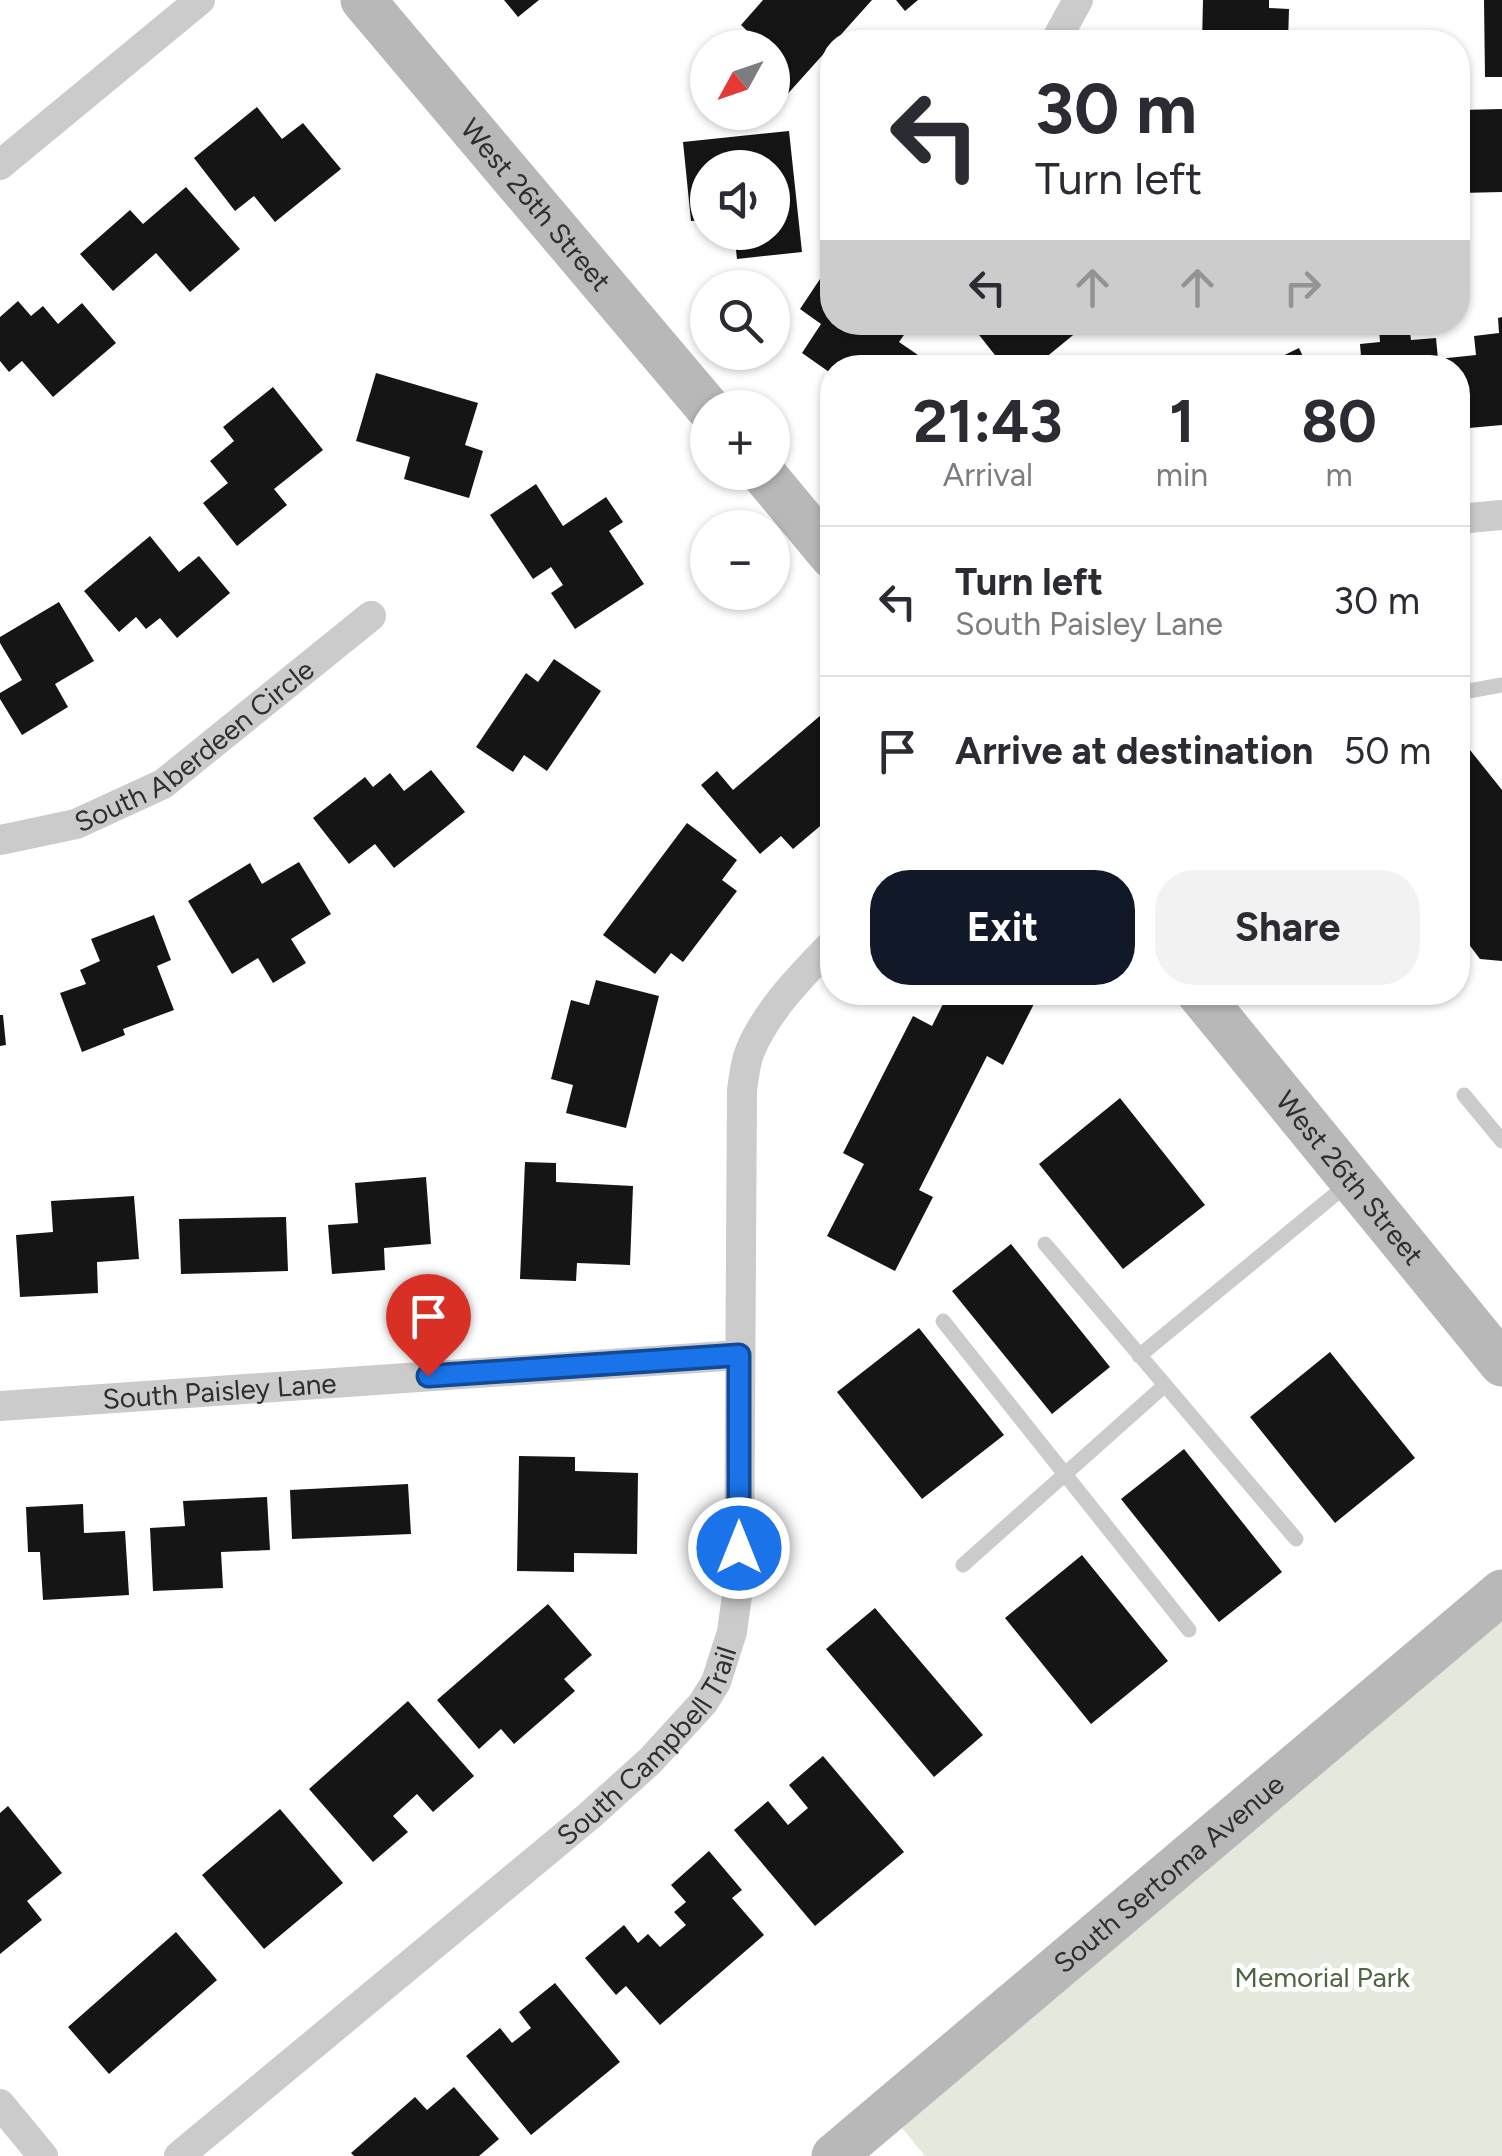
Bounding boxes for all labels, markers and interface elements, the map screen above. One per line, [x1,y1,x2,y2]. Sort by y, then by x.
north arrow [690,30,790,130]
map controls [690,30,790,610]
text: 30 m [1035,66,1197,151]
icon: left [870,70,1000,200]
street label: West 26th Street [454,112,618,298]
button: sound [690,150,790,250]
text: Turn left [1035,151,1202,205]
icon: left [960,260,1015,315]
icon: ahead [1065,260,1120,315]
icon: ahead [1170,260,1225,315]
icon: right [1275,260,1330,315]
button: search [690,270,790,370]
text: 21:43 [913,385,1063,457]
text: 1 [1169,385,1195,457]
text: 80 [1301,385,1377,457]
button: + [690,390,790,490]
text: Arrival [943,456,1033,494]
text: min [1156,456,1208,494]
text: m [1325,456,1353,494]
button: − [690,510,790,610]
text: Turn left [955,559,1103,605]
icon: left [870,574,925,629]
text: 30 m [1333,578,1420,624]
text: South Paisley Lane [955,605,1223,643]
street label: South Aberdeen Circle [69,652,321,839]
icon: arrive [870,724,925,779]
text: Arrive at destination [955,728,1313,774]
text: 50 m [1343,728,1431,774]
button: Exit [870,870,1135,985]
button: Share [1155,870,1420,985]
street label: West 26th Street [1269,1084,1431,1272]
pin [386,1274,471,1377]
icon: arrive [401,1289,456,1344]
street label: South Paisley Lane [101,1366,338,1416]
position arrow [687,1496,791,1600]
street label: South Campbell Trail [550,1642,743,1853]
street label: South Sertoma Avenue [1047,1767,1291,1980]
park label: Memorial Park [1234,1960,1410,1994]

